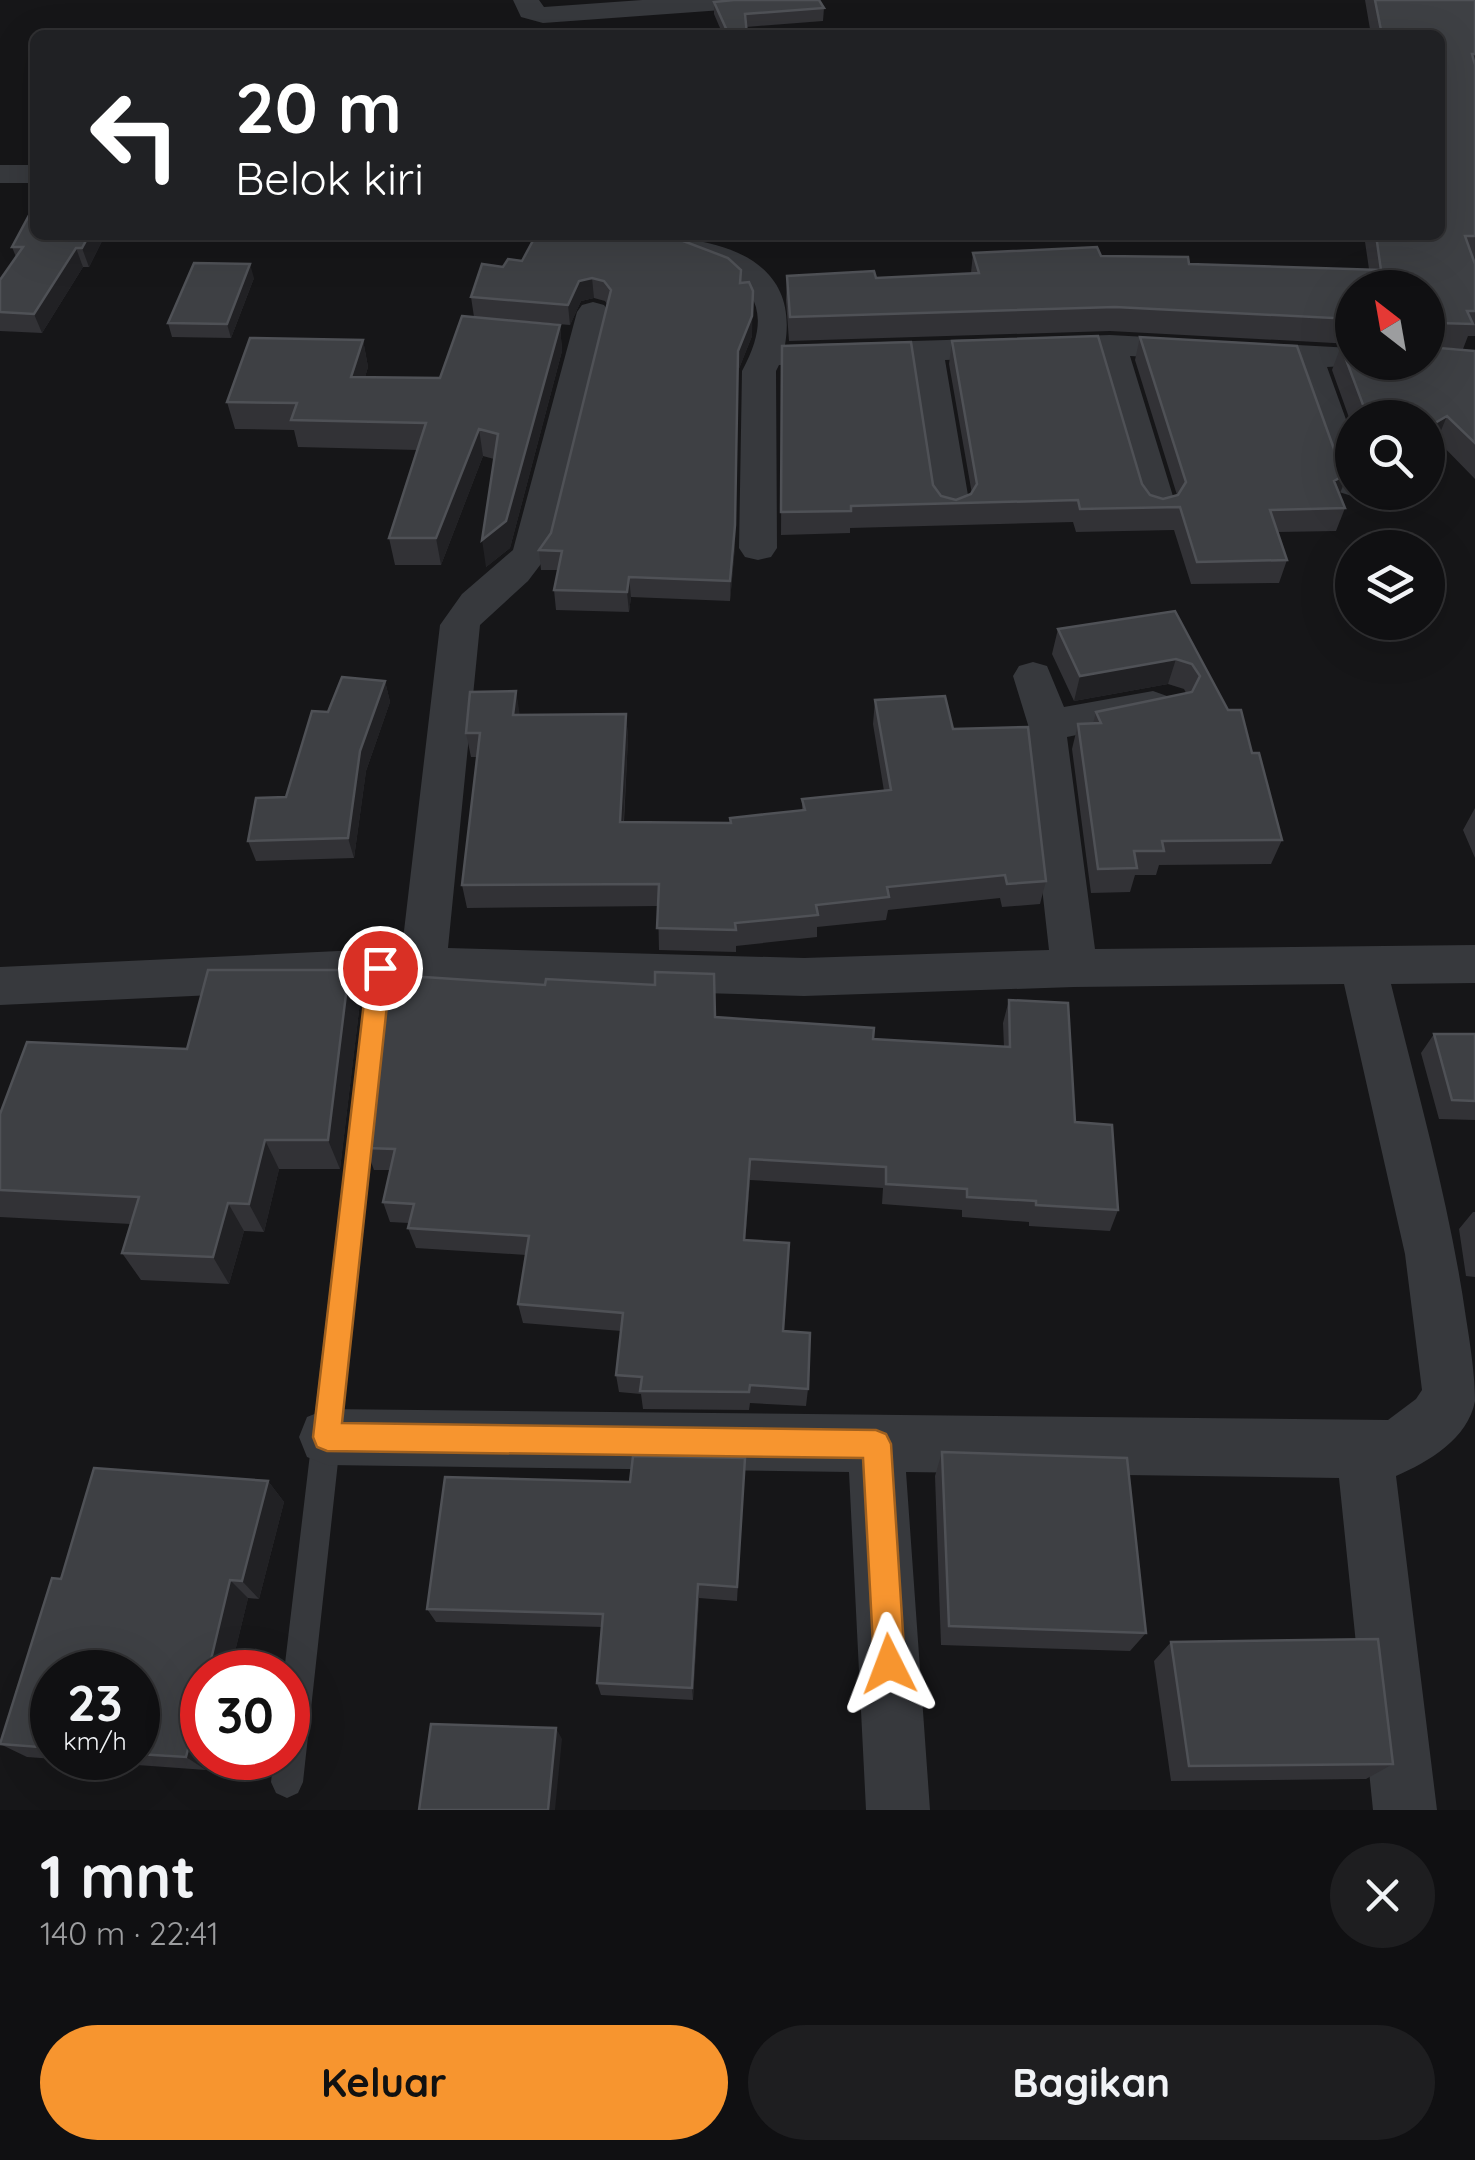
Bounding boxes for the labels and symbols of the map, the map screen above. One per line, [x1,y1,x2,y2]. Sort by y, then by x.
north arrow [1335,270,1445,380]
pin [338,926,423,1011]
position arrow [837,1612,941,1716]
speed limit sign: 30 [180,1650,310,1780]

